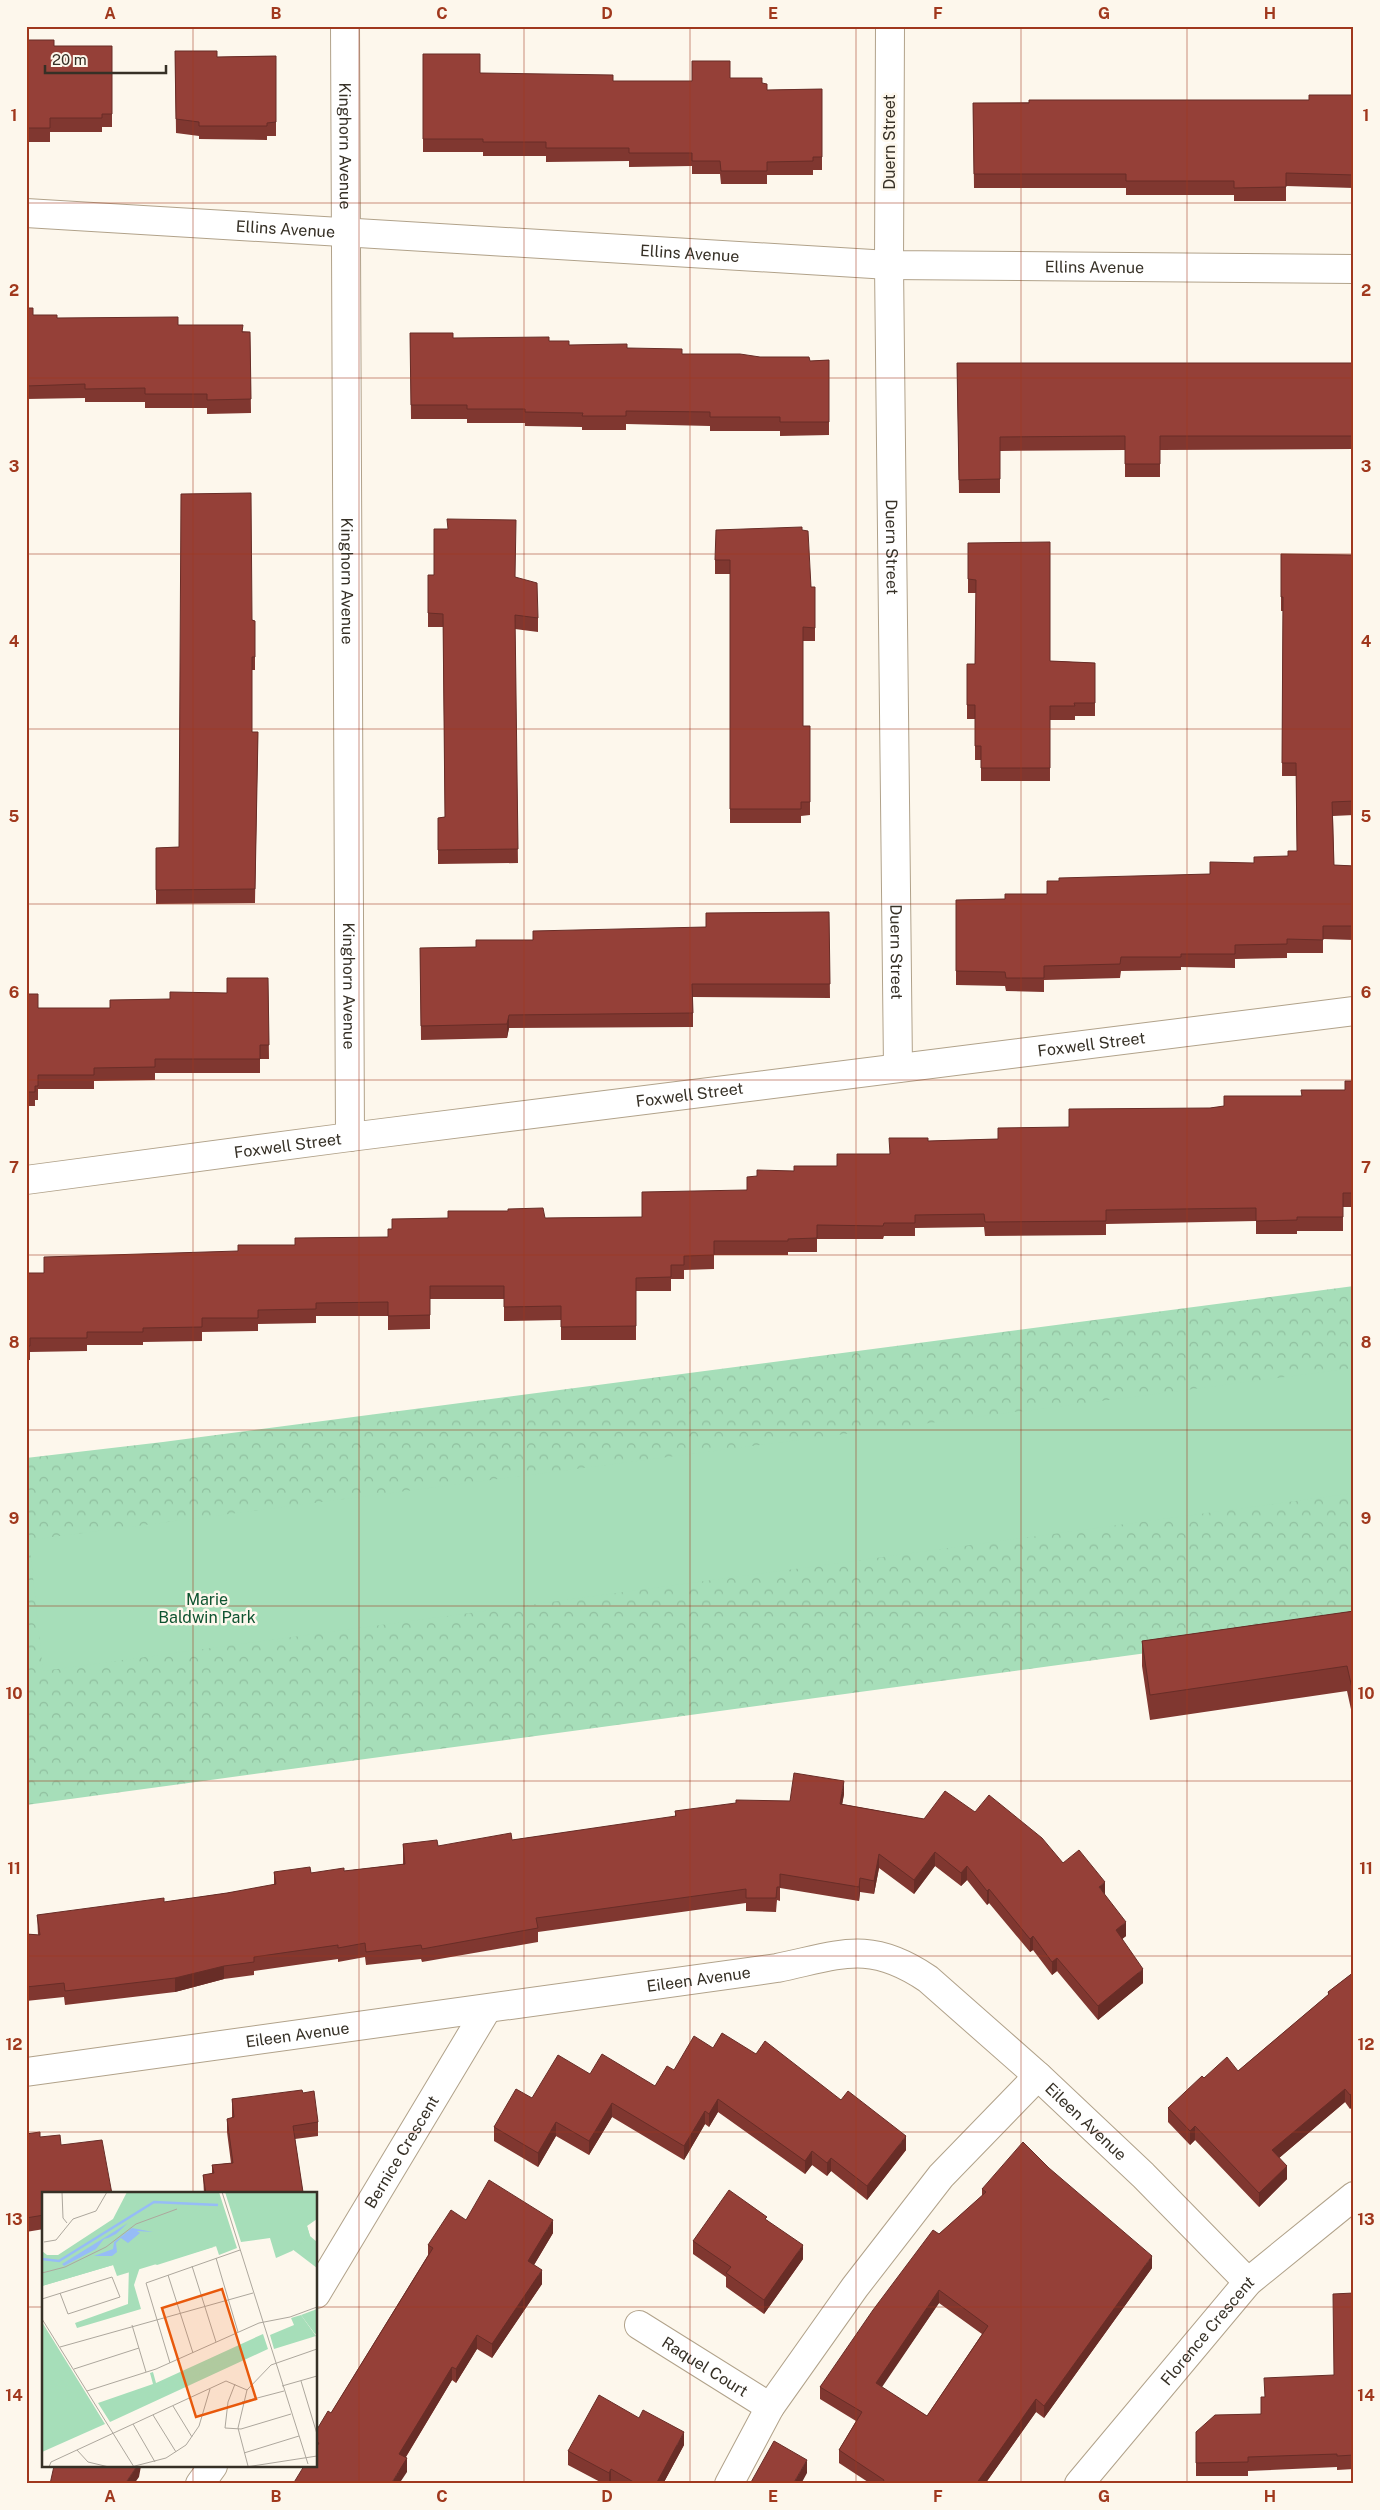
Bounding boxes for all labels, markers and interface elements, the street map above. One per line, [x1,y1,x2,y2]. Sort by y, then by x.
text: A [104,4,116,23]
text: B [271,4,282,23]
text: C [436,4,448,23]
text: D [601,4,613,23]
text: E [768,4,778,23]
text: F [933,4,943,23]
text: G [1098,4,1110,23]
text: H [1264,4,1276,23]
scale bar [45,42,166,74]
text: 20 m [52,51,87,68]
street label: Kinghorn Avenue [335,83,355,209]
street label: Duern Street [880,94,899,190]
text: 1 [11,106,17,125]
text: 1 [1363,106,1369,125]
street label: Ellins Avenue [235,217,336,242]
street label: Ellins Avenue [640,241,740,266]
street label: Ellins Avenue [1045,257,1144,277]
text: 2 [9,281,19,300]
text: 2 [1361,281,1371,300]
text: 3 [9,457,19,476]
text: 3 [1361,457,1371,476]
street label: Duern Street [882,499,902,595]
street label: Kinghorn Avenue [337,518,357,644]
text: 4 [9,632,20,651]
text: 4 [1361,632,1372,651]
text: 5 [9,807,20,826]
text: 5 [1361,807,1372,826]
street label: Duern Street [886,904,906,1000]
street label: Kinghorn Avenue [339,922,359,1049]
text: 6 [9,983,19,1002]
text: 6 [1361,983,1371,1002]
street label: Foxwell Street [1036,1028,1146,1061]
street label: Foxwell Street [635,1079,745,1111]
street label: Foxwell Street [233,1129,343,1162]
text: 7 [9,1158,19,1177]
text: 7 [1361,1158,1371,1177]
text: 8 [9,1333,20,1352]
text: 8 [1361,1333,1372,1352]
text: 9 [9,1509,19,1528]
text: 9 [1361,1509,1371,1528]
park label: Marie Baldwin Park [158,1590,256,1627]
text: 10 [5,1684,23,1703]
text: 10 [1357,1684,1375,1703]
text: 11 [7,1859,21,1878]
text: 11 [1359,1859,1373,1878]
street label: Eileen Avenue [646,1963,752,1996]
street label: Eileen Avenue [244,2018,351,2051]
text: 12 [5,2035,23,2054]
text: 12 [1357,2035,1375,2054]
street label: Eileen Avenue [1041,2079,1130,2165]
street label: Bernice Crescent [361,2092,443,2212]
inset map [42,2192,318,2468]
text: 13 [5,2210,23,2229]
text: 13 [1357,2210,1375,2229]
street label: Florence Crescent [1157,2272,1258,2389]
street label: Raquel Court [658,2333,751,2401]
text: 14 [5,2386,23,2405]
text: 14 [1357,2386,1375,2405]
text: A [104,2487,116,2506]
text: B [271,2487,282,2506]
text: C [436,2487,448,2506]
text: D [601,2487,613,2506]
text: E [768,2487,778,2506]
text: F [933,2487,943,2506]
text: G [1098,2487,1110,2506]
text: H [1264,2487,1276,2506]

